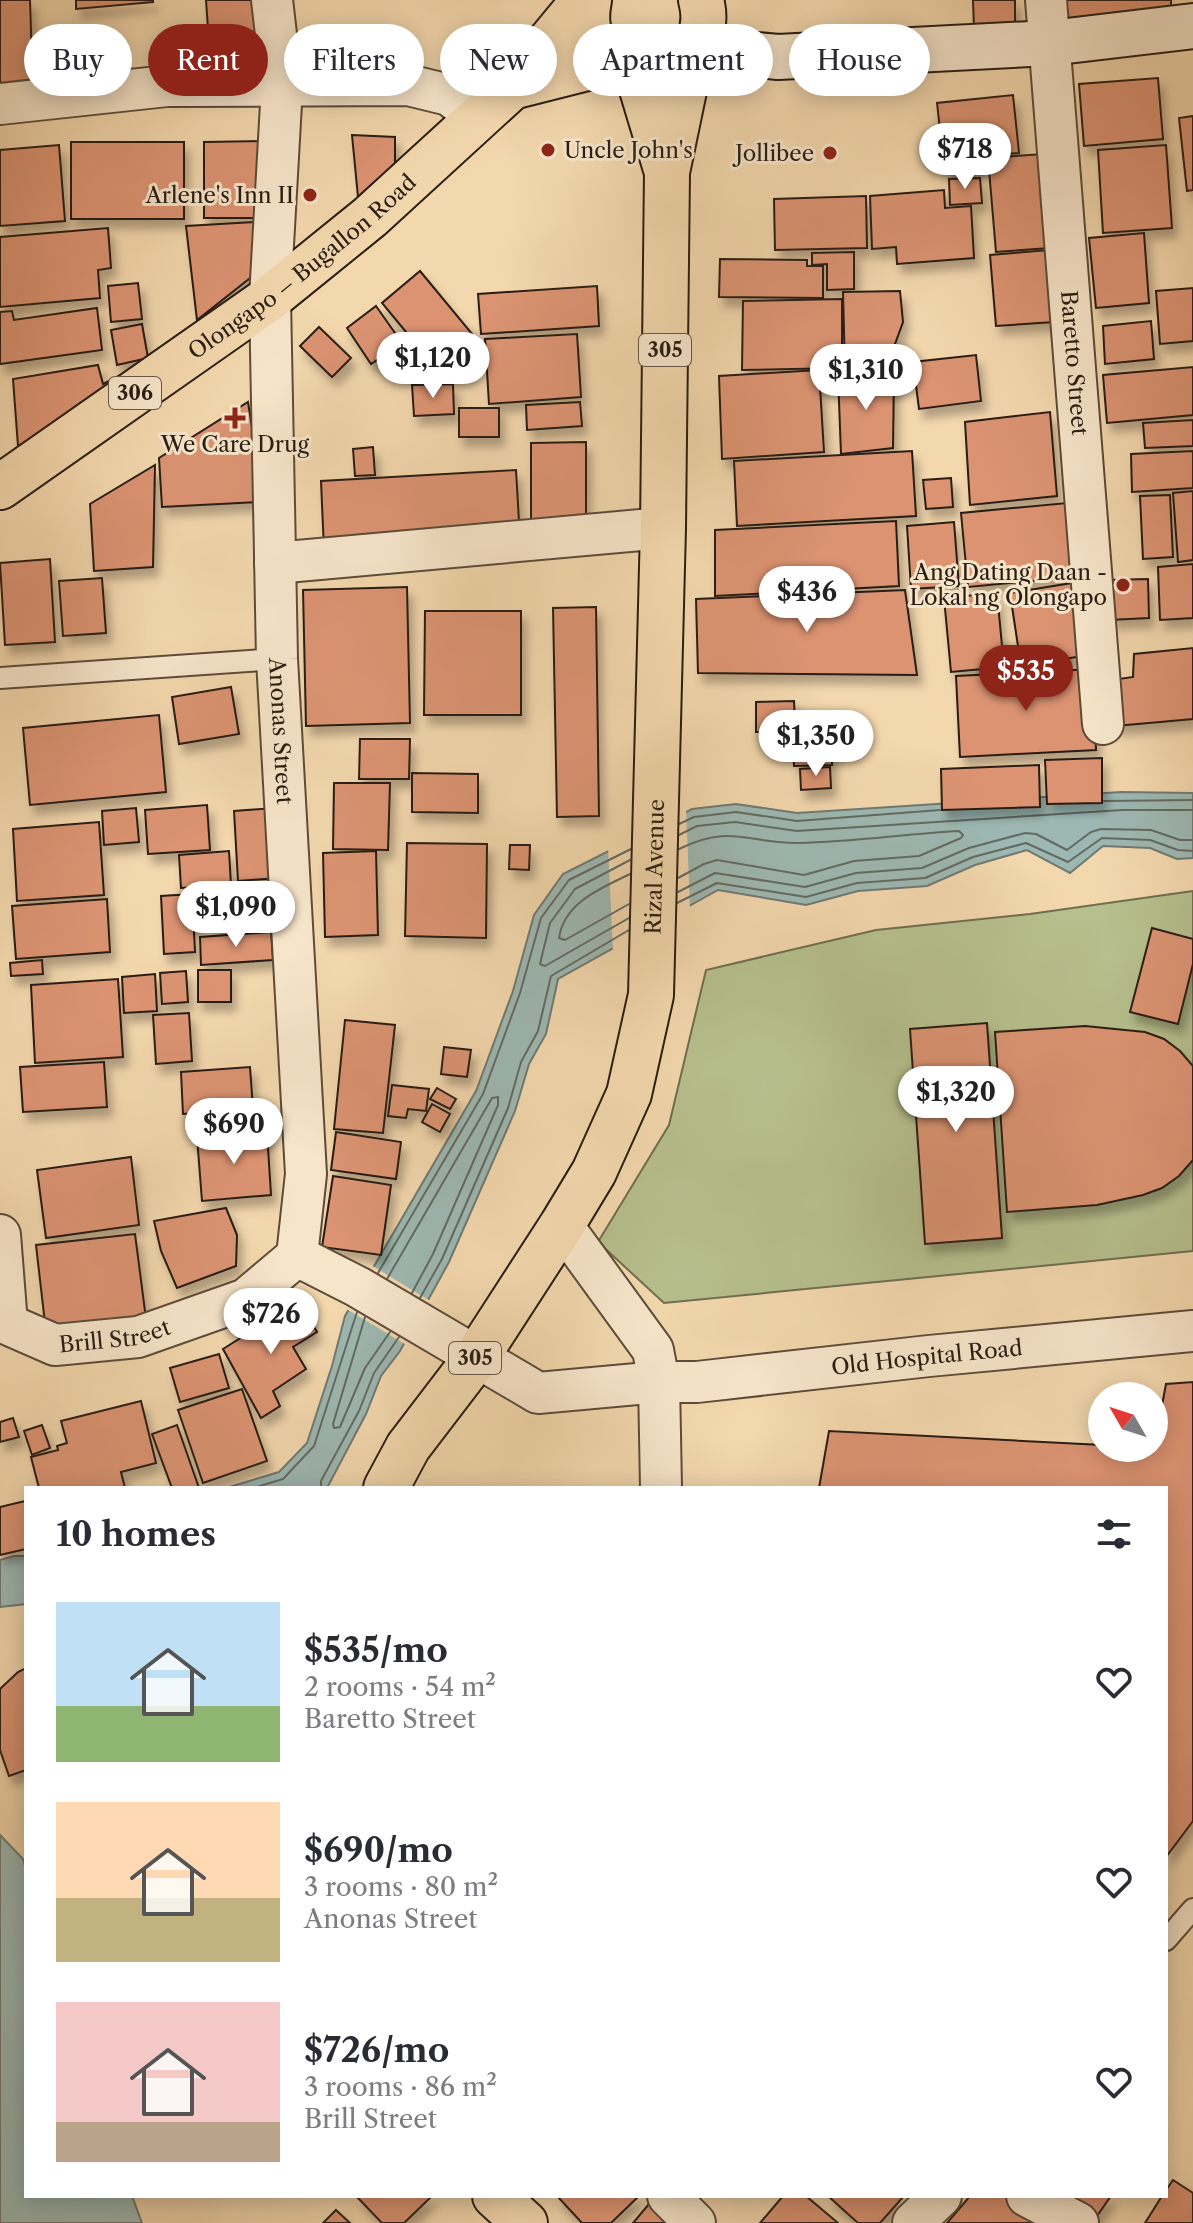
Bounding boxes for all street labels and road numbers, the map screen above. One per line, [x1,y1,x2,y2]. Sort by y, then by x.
street label: Olongapo – Bugallon Road [183,169,422,365]
street label: Baretto Street [1055,289,1093,437]
road number: 305 [639,334,691,366]
road number: 306 [109,377,161,409]
street label: Anonas Street [263,656,298,805]
street label: Rizal Avenue [640,799,670,935]
street label: Brill Street [58,1314,174,1359]
street label: Old Hospital Road [830,1334,1024,1381]
road number: 305 [449,1342,501,1374]

